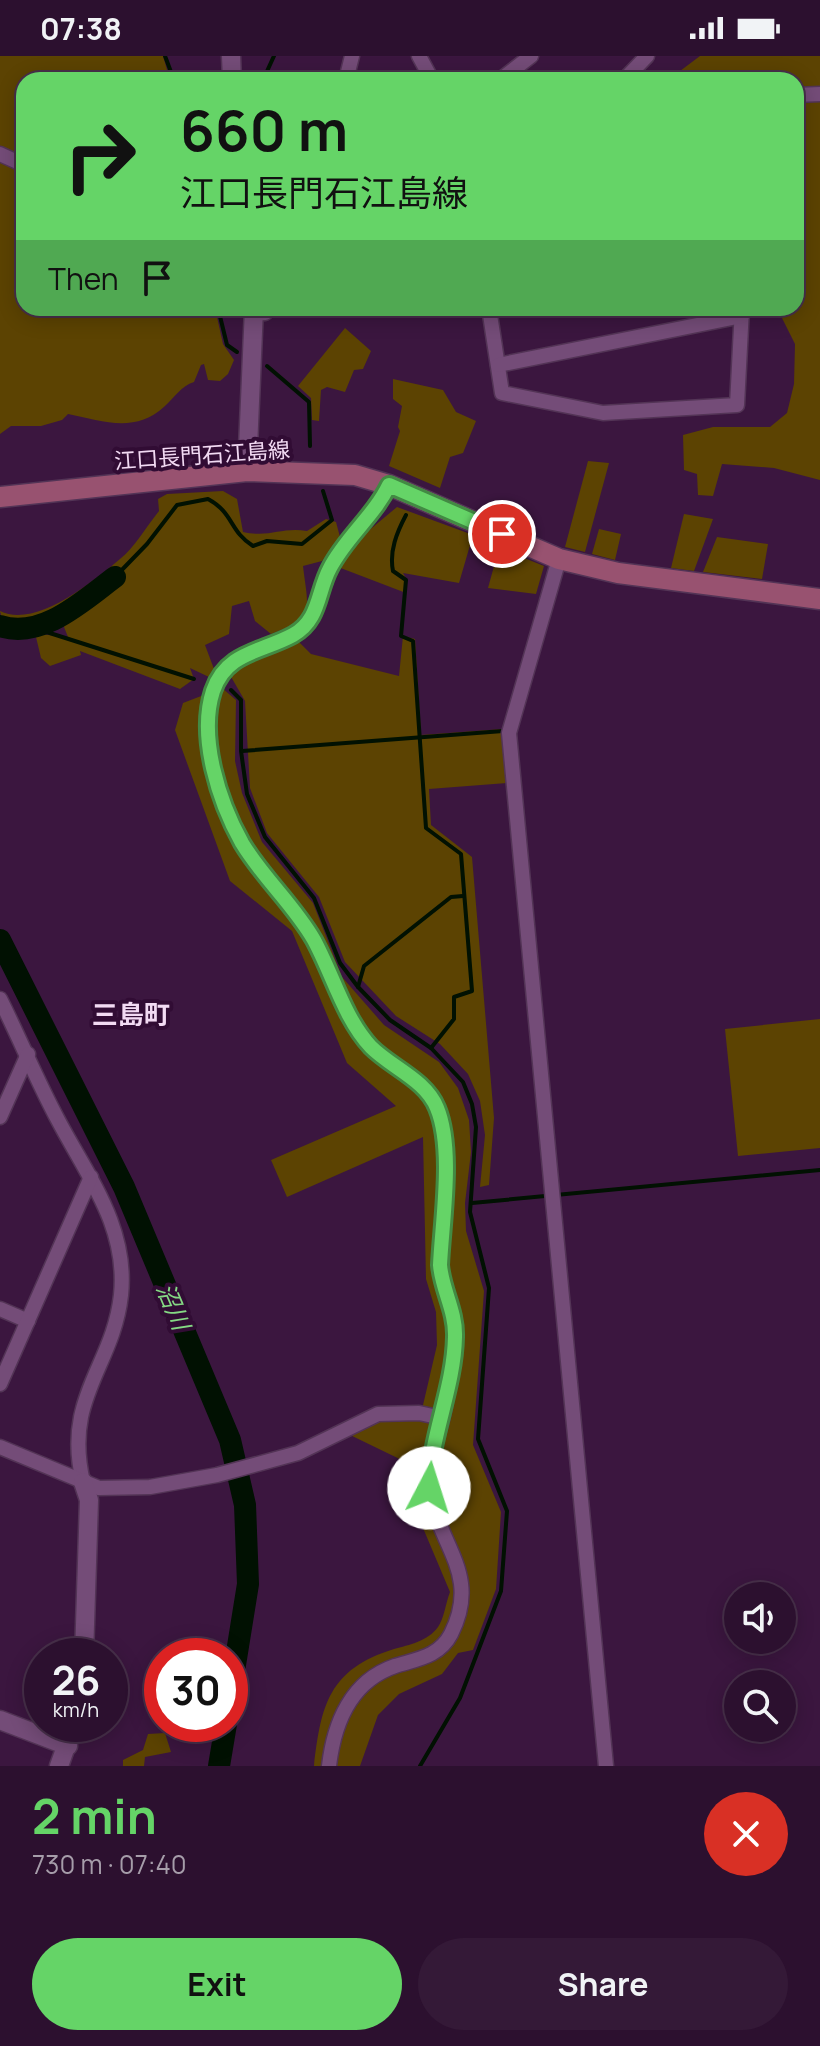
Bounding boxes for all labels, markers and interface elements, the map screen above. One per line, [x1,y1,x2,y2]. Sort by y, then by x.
text: 07:38 [40,8,122,49]
text: 660 m [180,91,348,168]
icon: right [48,104,152,208]
text: 江口長門石江島線 [180,168,468,217]
icon: arrive [135,256,179,300]
text: Then [48,258,119,299]
street label: 江口長門石江島線 [113,434,291,476]
pin [468,500,536,568]
icon: arrive [480,512,524,556]
district label: 三島町 [92,996,170,1032]
water label: 沼川 [149,1277,200,1337]
position arrow [387,1446,471,1530]
map controls [724,1582,796,1742]
button: sound [724,1582,796,1654]
speed limit sign: 30 [144,1638,248,1742]
text: 26 [52,1652,100,1707]
button: search [724,1670,796,1742]
text: km/h [53,1696,99,1723]
text: 2 min [32,1783,157,1848]
button: close [704,1792,788,1876]
text: 730 m · 07:40 [32,1846,187,1882]
button: Exit [32,1938,402,2030]
button: Share [418,1938,788,2030]

